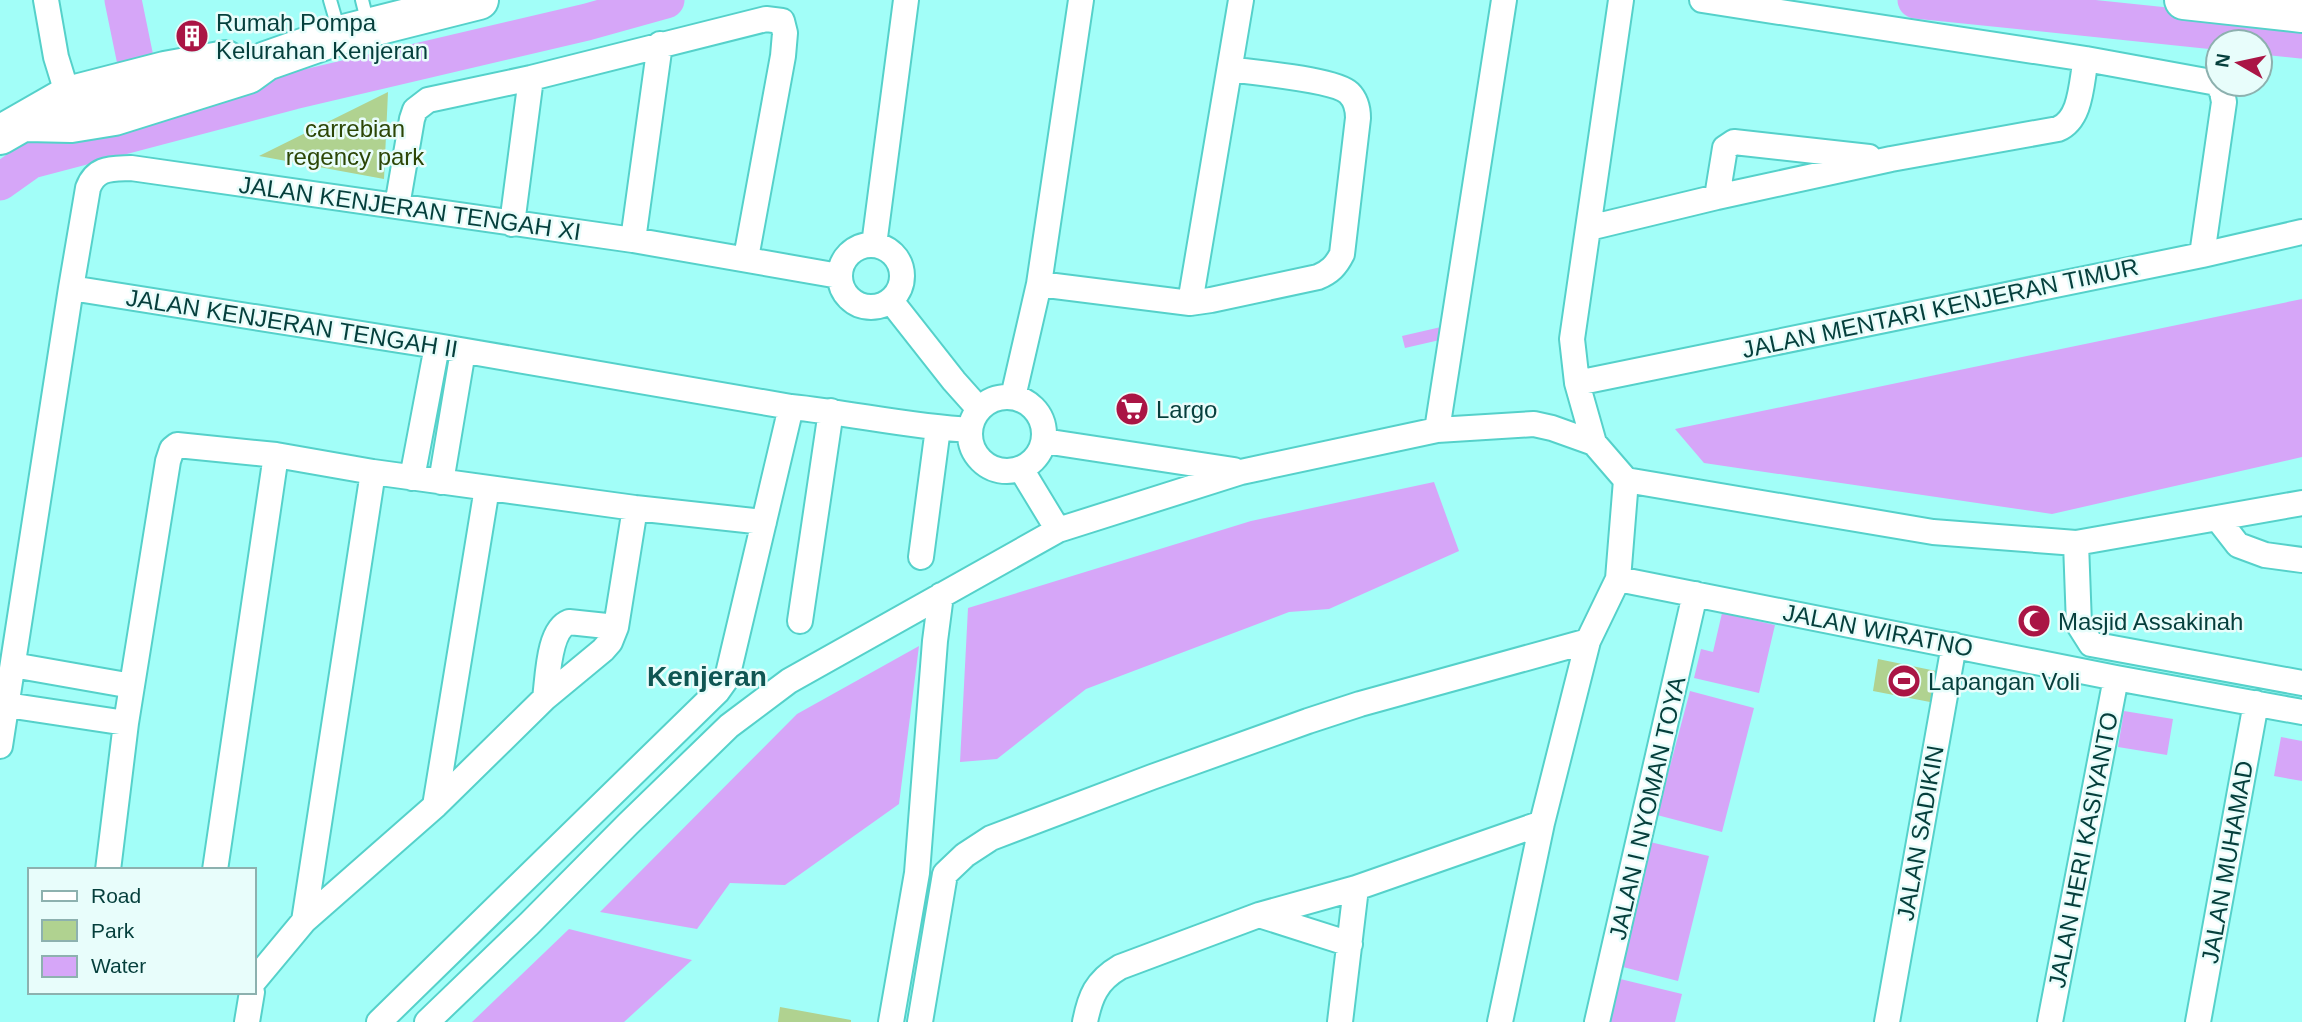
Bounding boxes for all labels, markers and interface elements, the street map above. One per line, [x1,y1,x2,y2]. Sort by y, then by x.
place label: Rumah Pompa Kelurahan Kenjeran [216,9,428,64]
building icon: Rumah Pompa Kelurahan Kenjeran [173,17,211,55]
north arrow [2204,28,2274,98]
text: N [2211,52,2234,69]
park label: carrebian regency park [286,115,425,170]
street label: JALAN KENJERAN TENGAH XI [237,171,583,245]
street label: JALAN MENTARI KENJERAN TIMUR [1739,253,2141,363]
street label: JALAN KENJERAN TENGAH II [124,283,460,363]
supermarket icon: Largo [1113,390,1151,428]
place label: Largo [1156,396,1217,423]
street label: JALAN WIRATNO [1781,598,1975,662]
mosque icon: Masjid Assakinah [2015,602,2053,640]
place label: Masjid Assakinah [2058,608,2243,635]
district label: Kenjeran [647,661,767,692]
sports icon: Lapangan Voli [1885,662,1923,700]
place label: Lapangan Voli [1928,668,2080,695]
street label: JALAN I NYOMAN TOYA [1604,674,1690,942]
street label: JALAN HERI KASIYANTO [2043,710,2123,990]
street label: JALAN SADIKIN [1891,743,1949,923]
street label: JALAN MUHAMAD [2196,759,2258,965]
legend [28,868,256,994]
text: Road [91,884,141,907]
text: Park [91,919,135,942]
text: Water [91,954,146,977]

